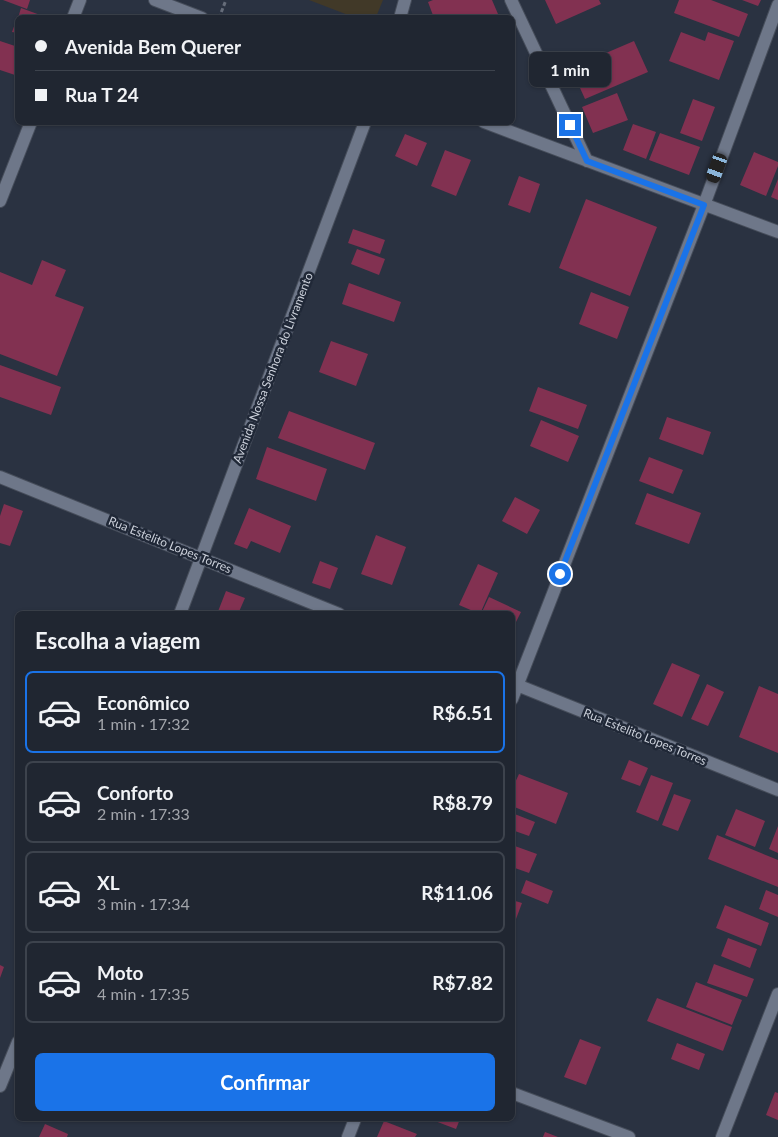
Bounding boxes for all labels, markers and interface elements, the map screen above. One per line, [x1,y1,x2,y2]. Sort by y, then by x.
text: Avenida Bem Querer [65,35,241,58]
callout: 1 min [529,52,611,88]
text: 1 min [550,60,590,79]
text: Rua T 24 [65,83,139,106]
route end [559,114,581,136]
car [704,151,729,185]
street label: Avenida Nossa Senhora do Livramento [229,270,316,465]
street label: Rua Estelito Lopes Torres [106,513,234,576]
route start [549,563,571,585]
text: Escolha a viagem [35,627,201,654]
icon: car [37,690,82,735]
text: Econômico [97,691,190,714]
text: R$6.51 [432,701,493,724]
street label: Rua Estelito Lopes Torres [581,705,709,768]
text: 1 min · 17:32 [97,714,190,733]
icon: car [37,780,82,825]
text: Conforto [97,781,173,804]
text: R$8.79 [432,791,493,814]
text: 2 min · 17:33 [97,804,190,823]
icon: car [37,870,82,915]
text: XL [97,871,120,894]
text: R$11.06 [421,881,493,904]
text: 3 min · 17:34 [97,894,190,913]
icon: car [37,960,82,1005]
text: Moto [97,961,143,984]
text: R$7.82 [432,971,493,994]
text: 4 min · 17:35 [97,984,190,1003]
button: Confirmar [35,1053,495,1111]

